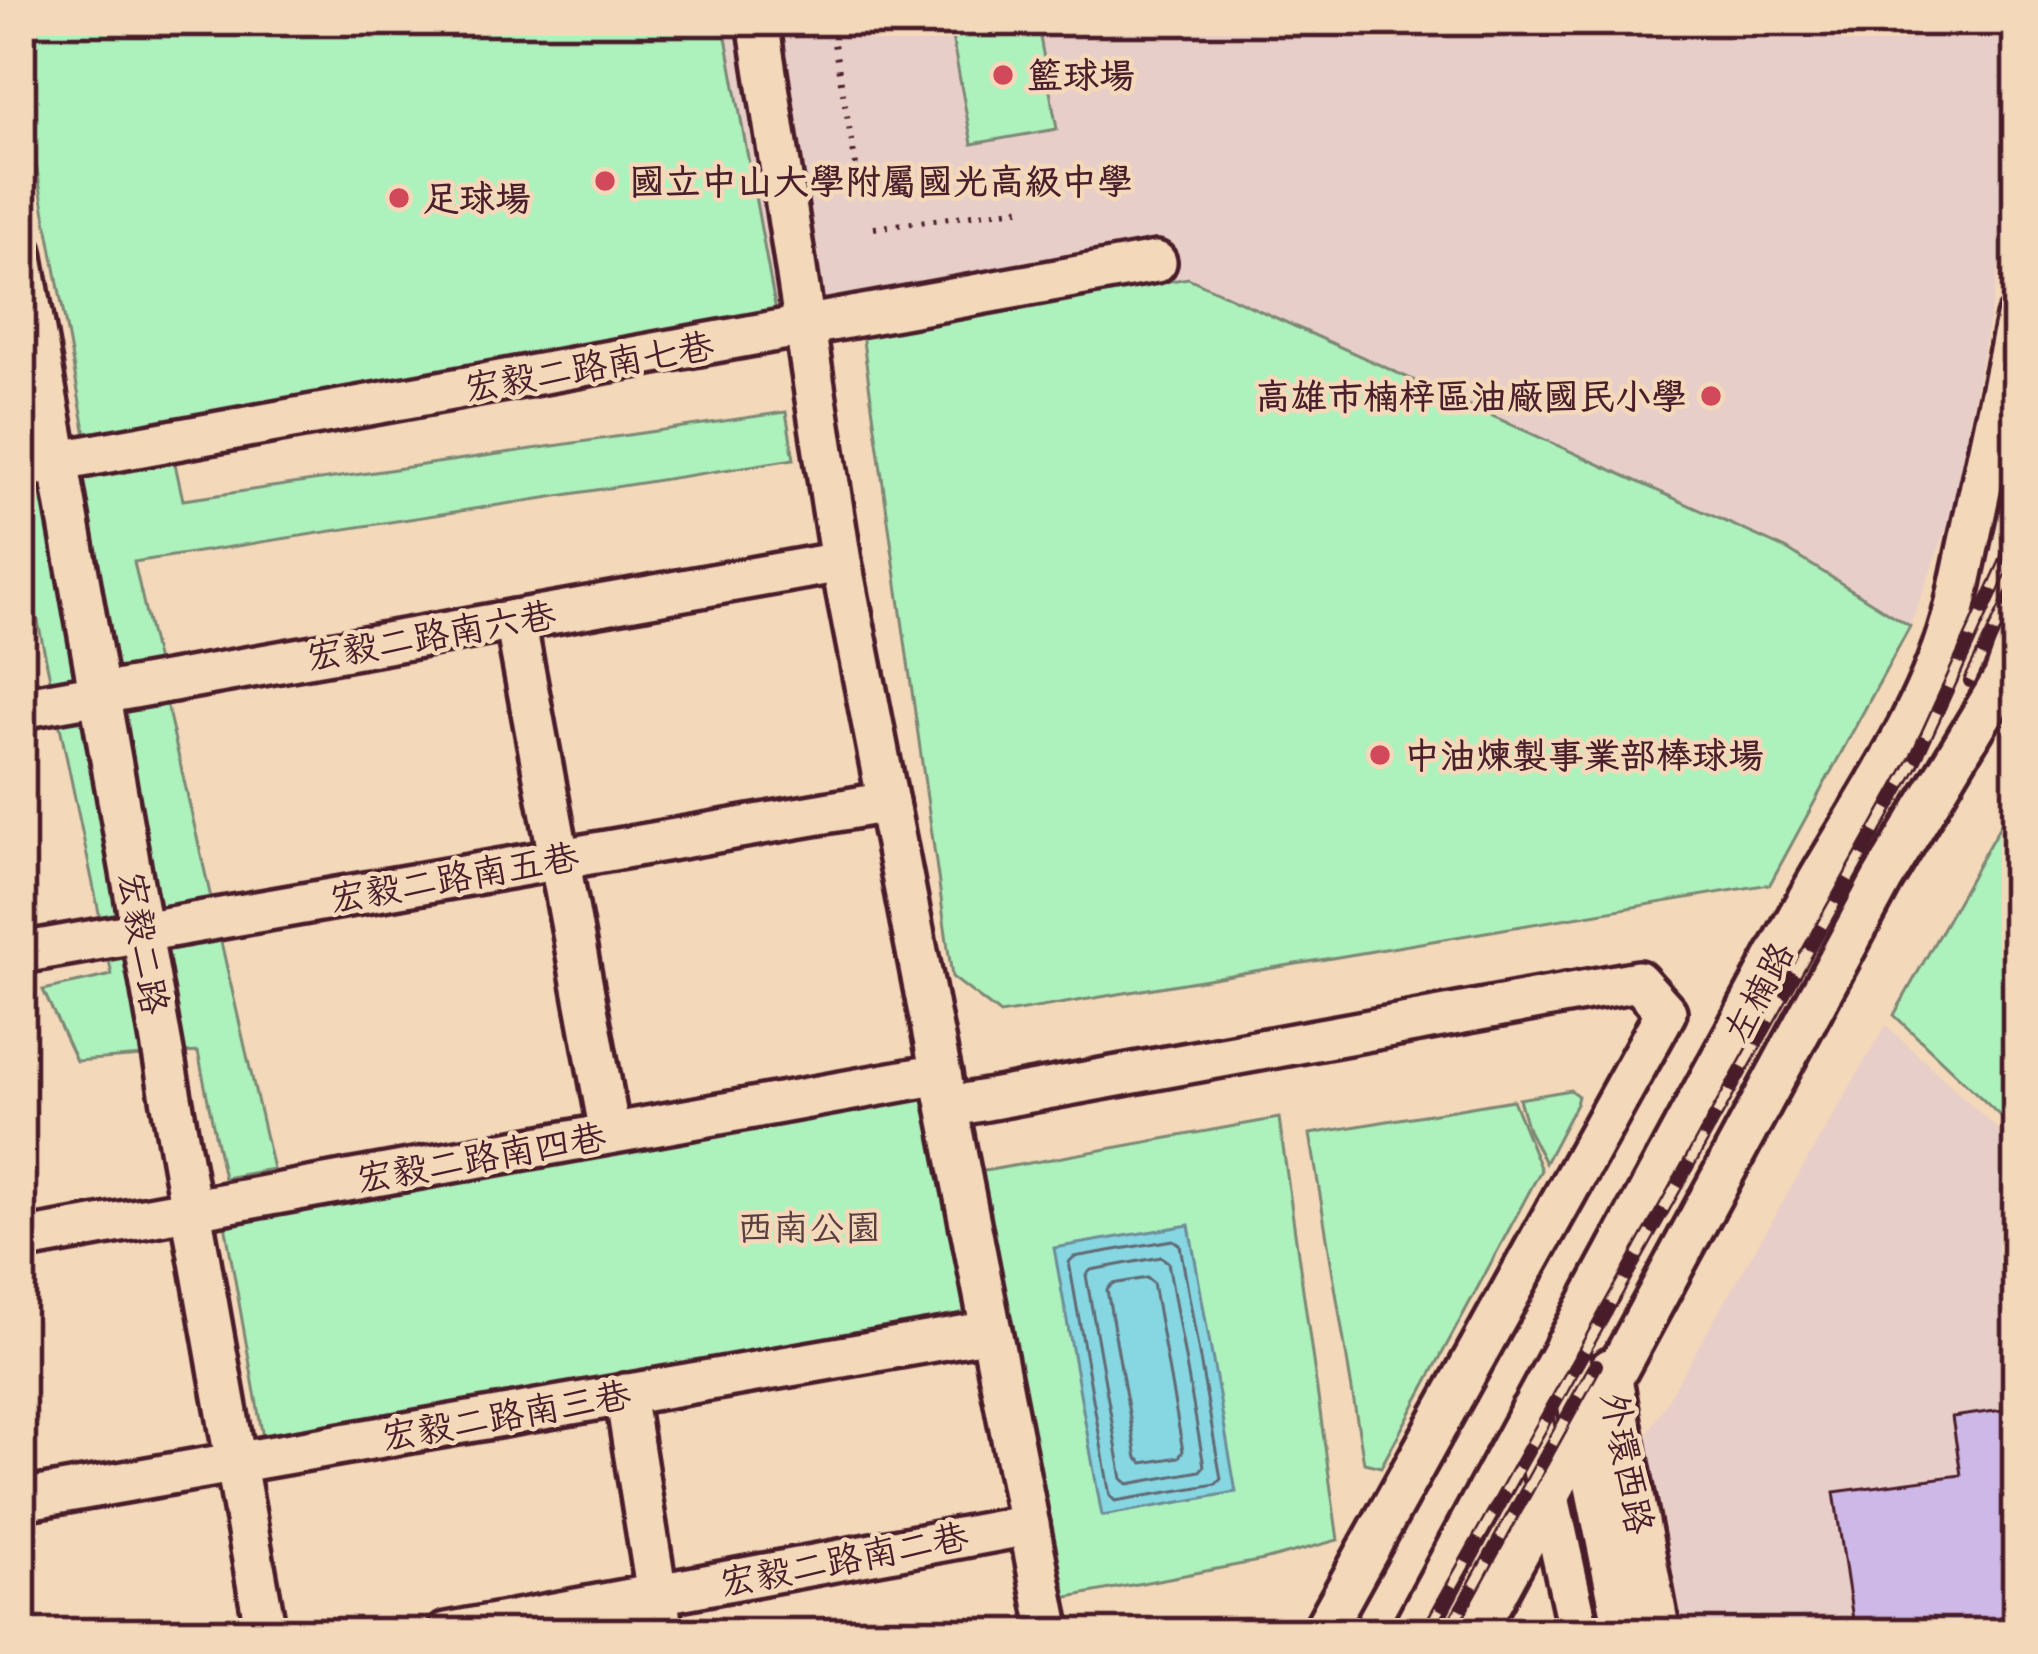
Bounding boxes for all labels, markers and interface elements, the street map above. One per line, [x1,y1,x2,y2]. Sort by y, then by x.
place label: 籃球場 [1027,54,1135,99]
marker: 籃球場 [990,62,1016,88]
place label: 國立中山大學附屬國光高級中學 [629,160,1133,205]
marker: 國立中山大學附屬國光高級中學 [592,168,618,194]
place label: 足球場 [423,177,531,222]
marker: 足球場 [386,185,412,211]
street label: 宏毅二路南七巷 [461,323,717,412]
place label: 高雄市楠梓區油廠國民小學 [1255,375,1687,420]
marker: 高雄市楠梓區油廠國民小學 [1698,383,1724,409]
street label: 宏毅二路南六巷 [303,592,559,681]
place label: 中油煉製事業部棒球場 [1404,734,1764,779]
marker: 中油煉製事業部棒球場 [1367,742,1393,768]
street label: 宏毅二路南五巷 [326,834,582,923]
street label: 宏毅二路 [108,868,177,1018]
street label: 左楠路 [1714,934,1805,1051]
street label: 宏毅二路南四巷 [353,1114,609,1203]
park label: 西南公園 [737,1206,881,1251]
street label: 宏毅二路南三巷 [378,1372,634,1461]
street label: 外環西路 [1591,1388,1662,1538]
street label: 宏毅二路南二巷 [716,1514,972,1607]

